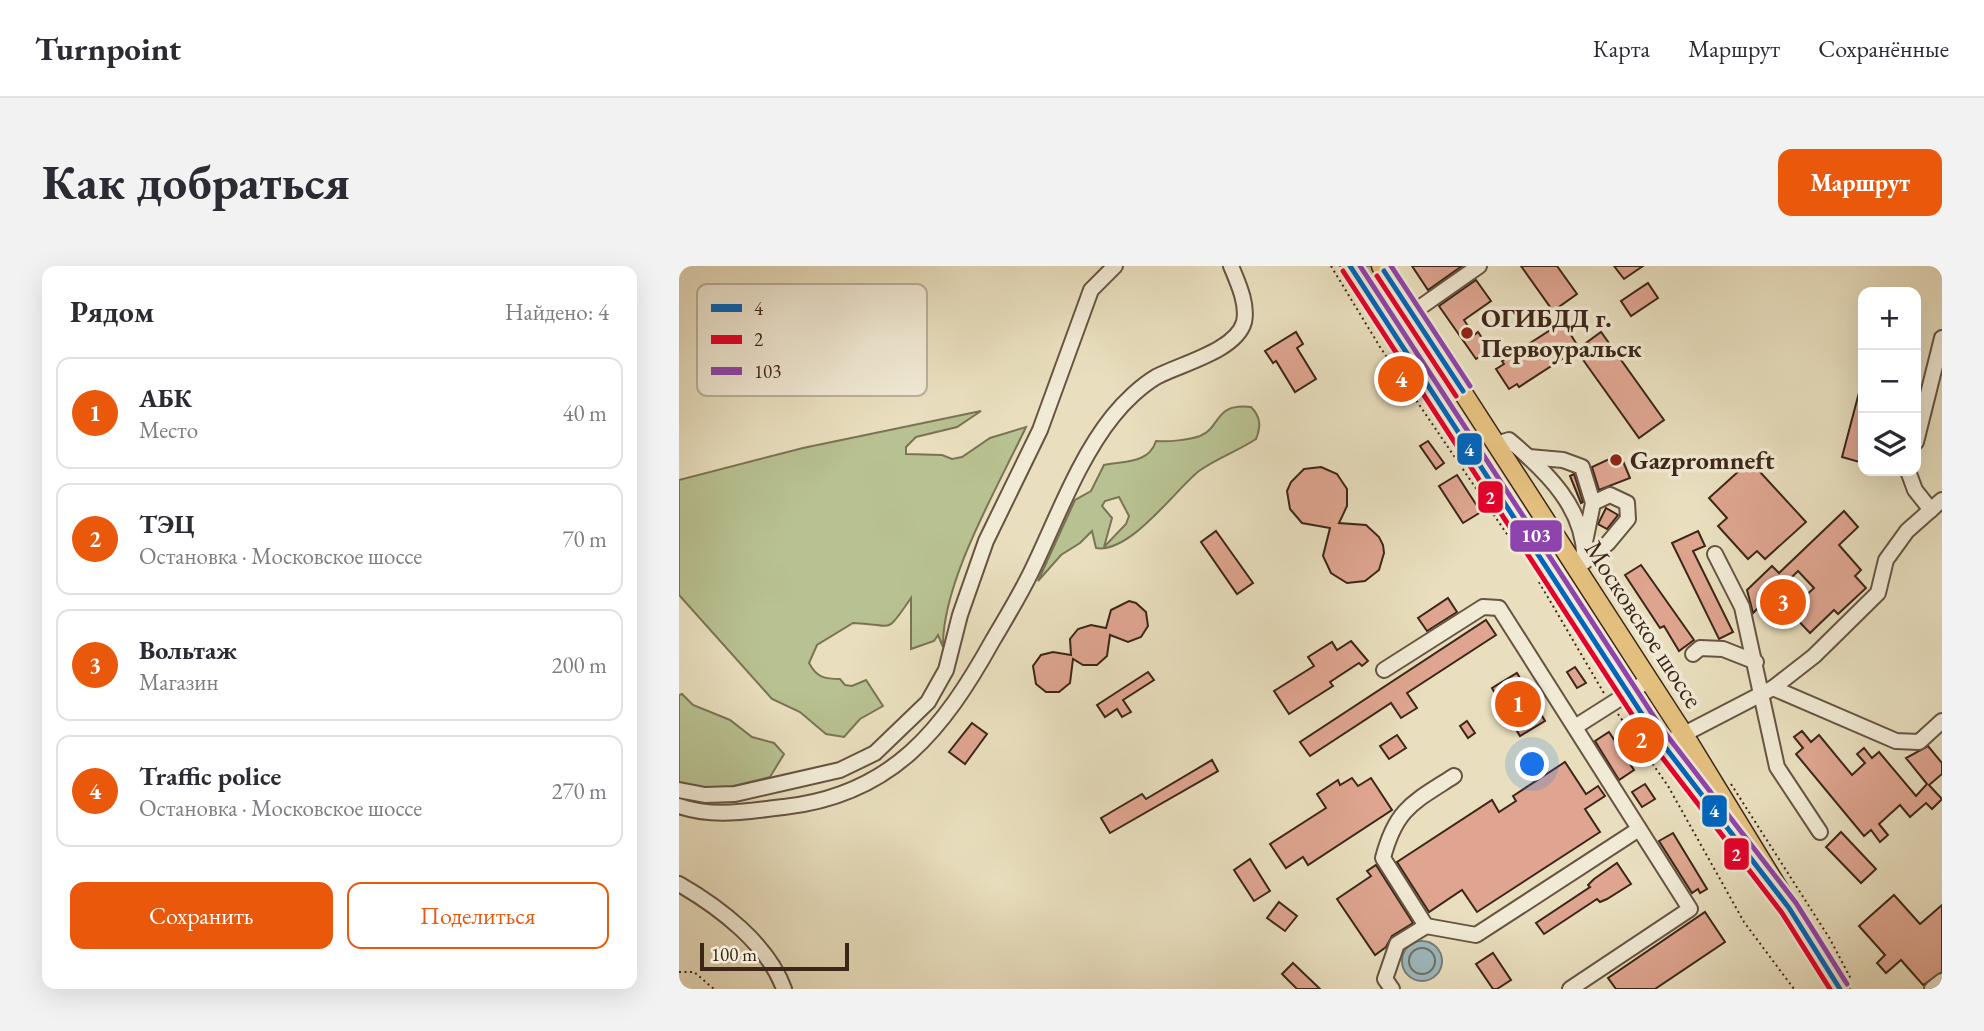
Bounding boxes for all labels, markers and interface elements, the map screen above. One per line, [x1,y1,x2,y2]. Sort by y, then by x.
text: Turnpoint [35,27,181,70]
text: Карта [1593,33,1650,64]
text: Маршрут [1688,33,1780,64]
text: Сохранённые [1818,33,1949,64]
button: Маршрут [1778,149,1942,216]
text: Как добраться [42,150,350,214]
legend [697,284,927,396]
map controls [1858,287,1921,476]
button: + [1858,287,1921,350]
text: Рядом [70,292,154,331]
text: 4 [754,296,764,321]
text: Найдено: 4 [505,297,609,327]
place label: ОГИБДД г. Первоуральск [1481,301,1642,365]
marker: ОГИБДД г. Первоуральск [1459,325,1475,341]
text: 2 [754,327,763,352]
button: − [1858,350,1921,413]
pin: 4 [1378,353,1424,405]
text: 103 [754,359,781,384]
text: АБК [139,381,192,415]
text: 1 [89,398,101,428]
text: 40 m [562,398,607,428]
button: layers [1858,413,1921,476]
text: Место [139,415,198,445]
line badge: 4 [1456,432,1483,466]
text: 4 [1464,437,1475,462]
place label: Gazpromneft [1630,443,1775,477]
marker: Gazpromneft [1608,452,1624,468]
line badge: 2 [1477,480,1504,514]
text: 2 [1485,485,1495,510]
text: ТЭЦ [139,507,195,541]
line badge: 103 [1509,519,1563,553]
text: 103 [1521,523,1551,548]
text: 2 [89,524,101,554]
text: 70 m [562,524,607,554]
street label: Московское шоссе [1577,534,1711,714]
text: Остановка · Московское шоссе [139,541,422,571]
pin: 3 [1760,576,1806,628]
text: Вольтаж [139,633,237,667]
text: 3 [89,650,101,680]
text: 200 m [551,650,607,680]
text: Магазин [139,667,218,697]
pin: 1 [1495,678,1541,730]
pin: 2 [1618,714,1664,766]
your location [1515,747,1549,781]
text: Traffic police [139,759,281,793]
text: 4 [89,776,101,806]
text: 270 m [551,776,607,806]
text: Остановка · Московское шоссе [139,793,422,823]
line badge: 4 [1701,794,1728,828]
text: 4 [1709,798,1720,823]
line badge: 2 [1723,837,1750,871]
text: 2 [1731,842,1741,867]
button: Сохранить [70,882,333,949]
button: Поделиться [347,882,609,949]
scale bar [700,940,849,972]
text: 100 m [711,942,757,967]

